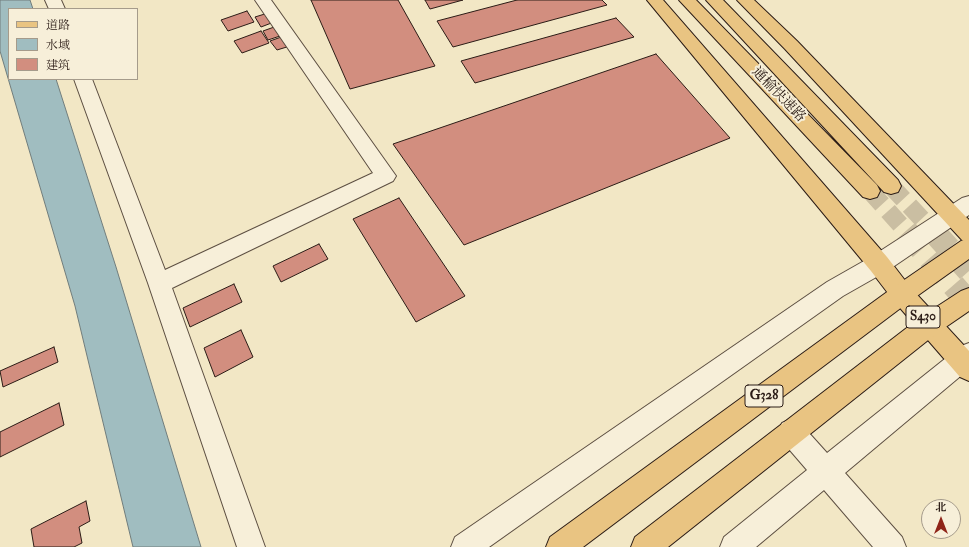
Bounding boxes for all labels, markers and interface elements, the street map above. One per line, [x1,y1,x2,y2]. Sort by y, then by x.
legend [8,8,138,80]
text: 道路 [46,18,70,33]
text: 水域 [46,38,70,53]
text: 建筑 [46,58,70,73]
street label: 通榆快速路 [748,64,808,126]
road number: S430 [906,306,940,328]
road number: G328 [745,385,783,407]
north arrow [921,499,961,539]
text: 北 [936,501,947,514]

